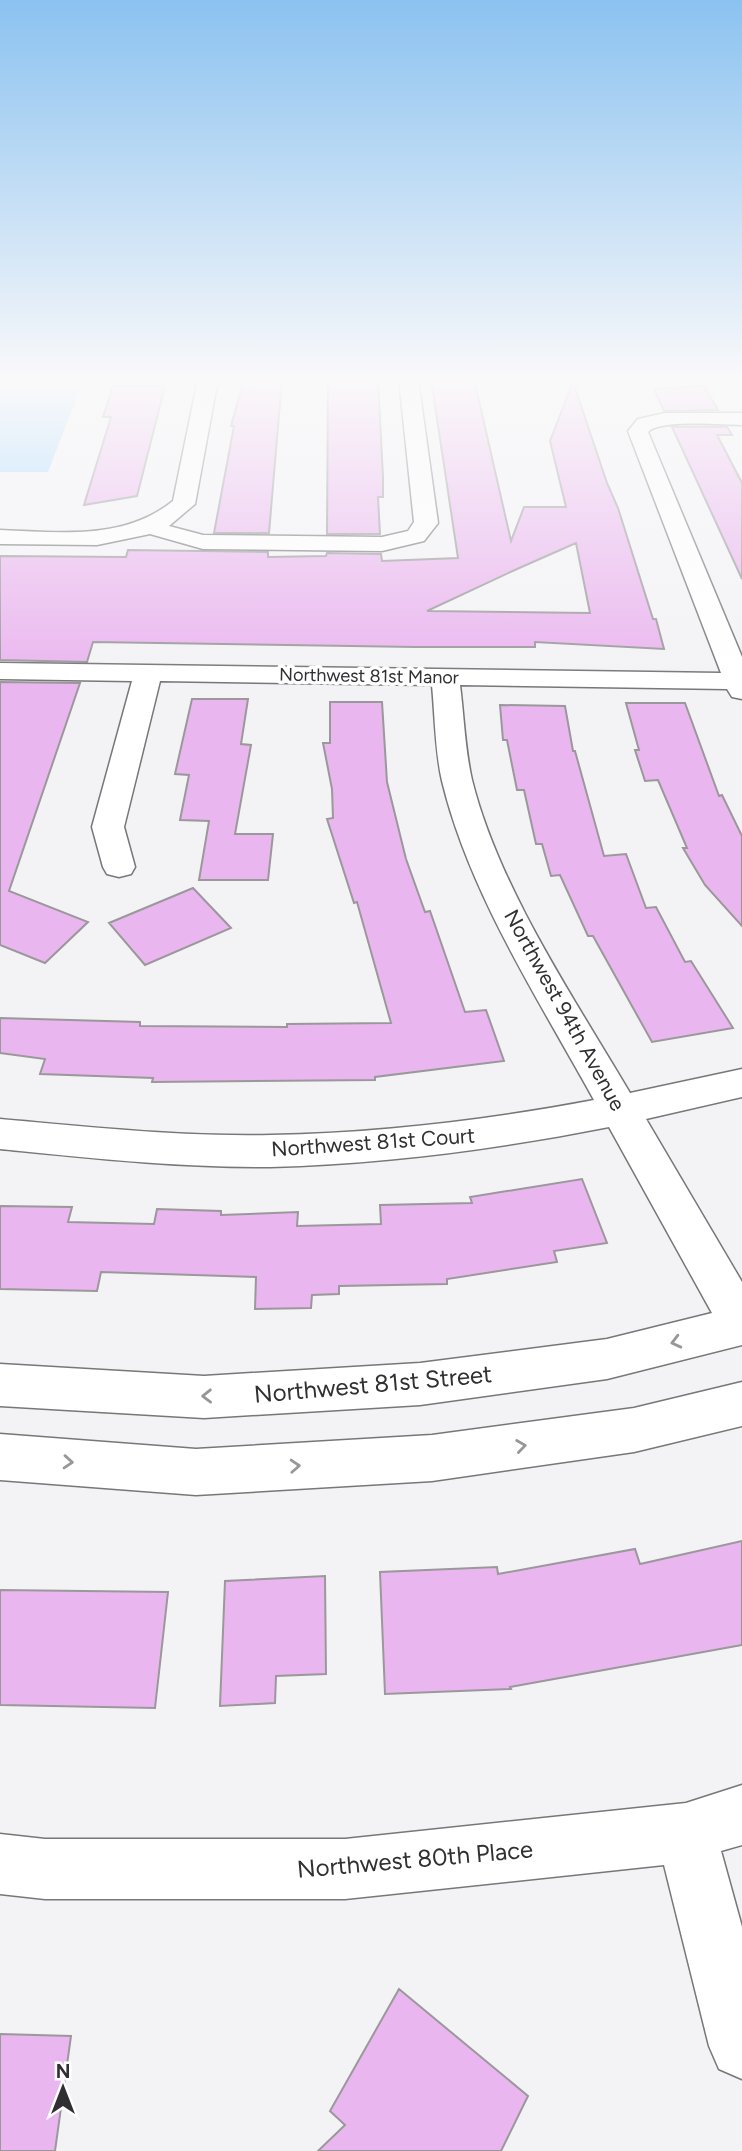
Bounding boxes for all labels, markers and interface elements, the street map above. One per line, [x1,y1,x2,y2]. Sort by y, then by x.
street label: Northwest 81st Manor [279,663,459,689]
street label: Northwest 94th Avenue [499,905,631,1115]
street label: Northwest 81st Court [270,1122,476,1162]
one-way arrow [670,1334,682,1348]
street label: Northwest 81st Street [253,1359,493,1409]
one-way arrow [202,1389,213,1404]
one-way arrow [516,1438,527,1453]
one-way arrow [63,1455,74,1470]
one-way arrow [290,1458,301,1473]
street label: Northwest 80th Place [296,1834,534,1884]
north arrow [28,2053,98,2123]
text: N [56,2060,70,2083]

